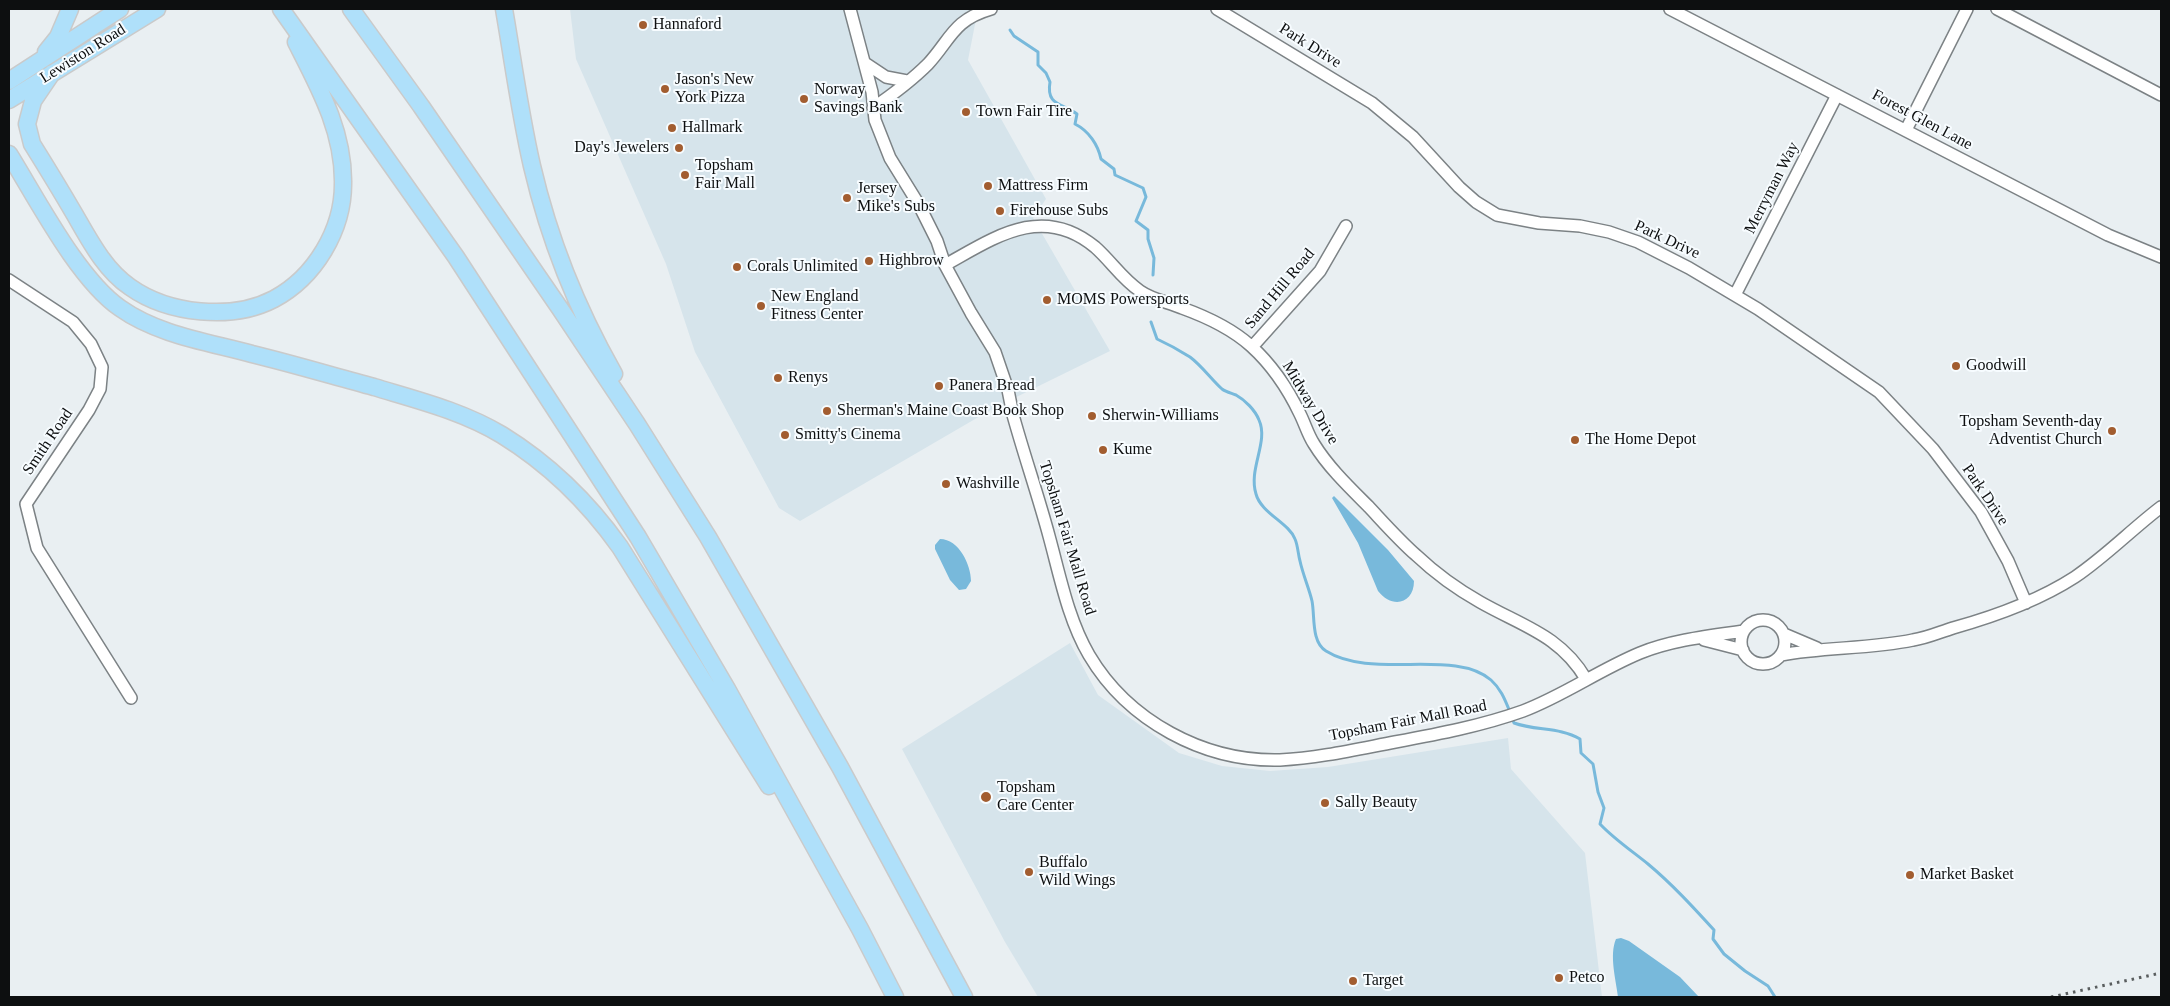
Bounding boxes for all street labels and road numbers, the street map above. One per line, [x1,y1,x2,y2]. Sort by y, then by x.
street label: Park Drive [1275,19,1345,73]
street label: Lewiston Road [37,20,129,88]
street label: Forest Glen Lane [1868,85,1976,155]
street label: Merryman Way [1741,139,1803,237]
street label: Park Drive [1631,217,1703,263]
street label: Sand Hill Road [1241,245,1319,333]
street label: Midway Drive [1278,358,1342,448]
street label: Smith Road [19,405,77,479]
street label: Topsham Fair Mall Road [1034,459,1100,617]
street label: Park Drive [1958,461,2012,529]
street label: Topsham Fair Mall Road [1328,696,1488,746]

